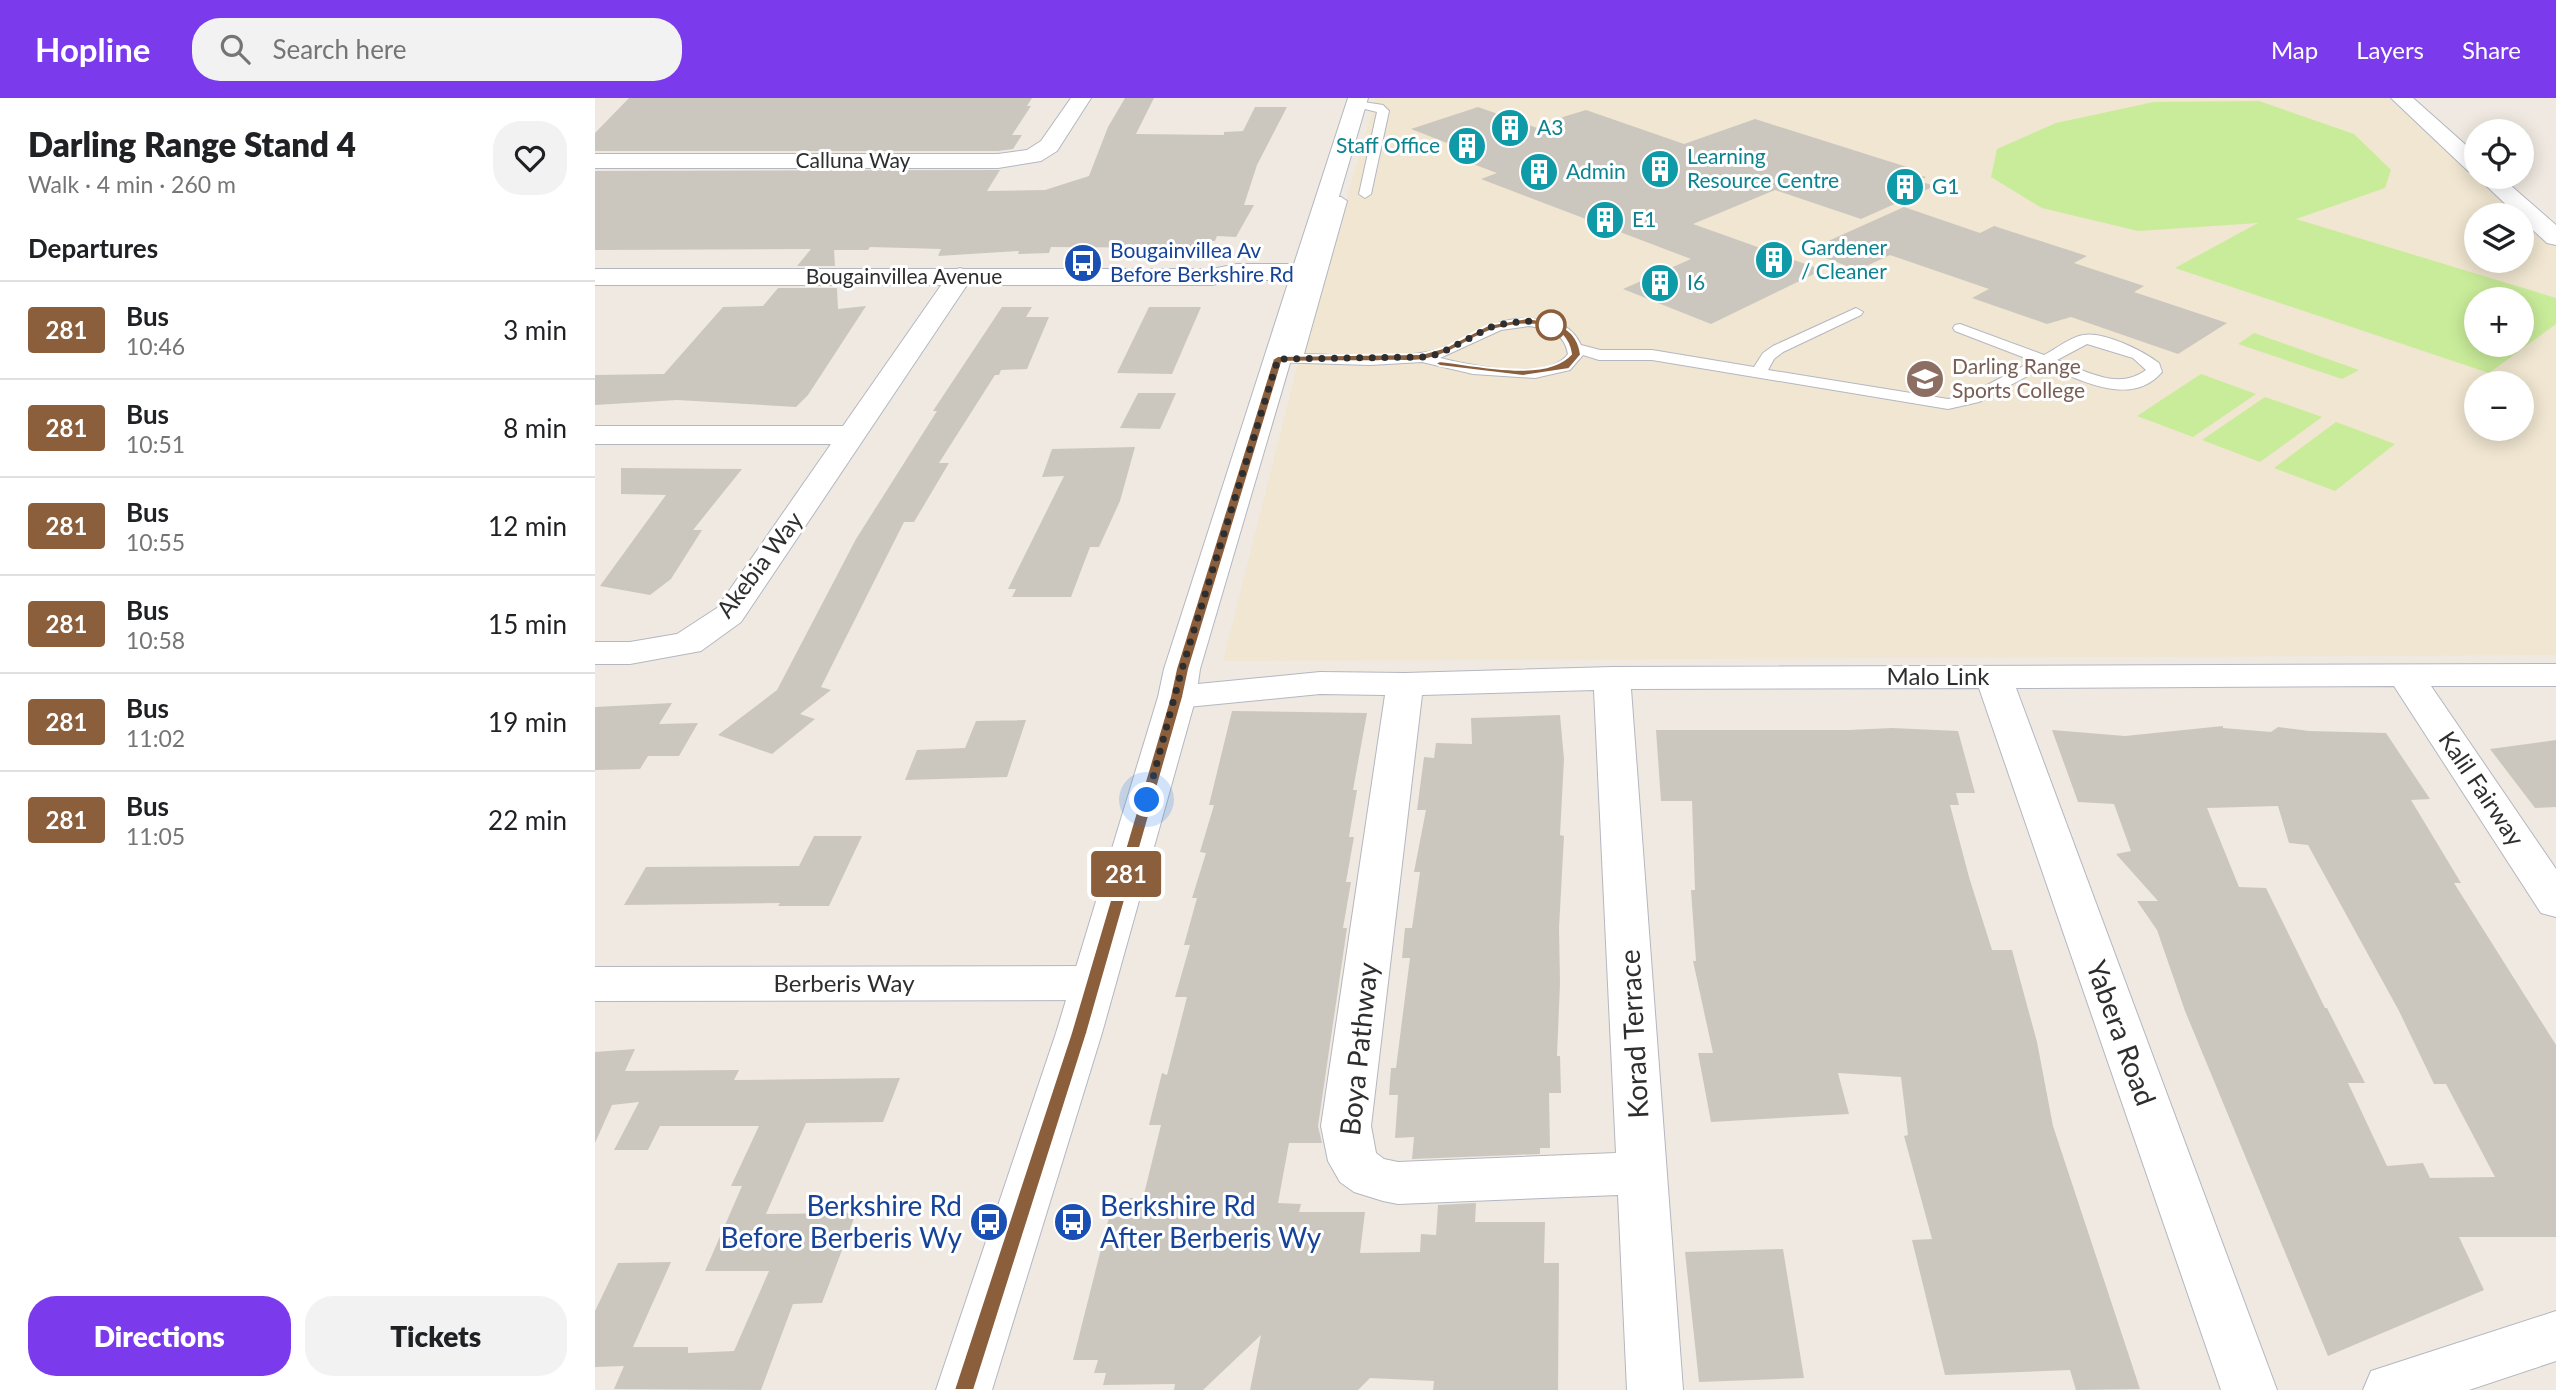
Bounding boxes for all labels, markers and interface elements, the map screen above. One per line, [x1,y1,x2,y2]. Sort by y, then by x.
search box [192,18,682,81]
text: Hopline [35,29,150,69]
icon: search [216,30,254,68]
text: Search here [272,33,407,65]
text: Map [2271,35,2318,64]
text: Layers [2356,35,2424,64]
text: Share [2462,35,2521,64]
building icon: A3 [1489,107,1531,149]
place label: A3 [1537,114,1563,139]
map controls [2464,119,2534,441]
button: locate [2464,119,2534,189]
button: heart [493,121,567,195]
text: Darling Range Stand 4 [28,124,356,164]
building icon: Staff Office [1446,125,1488,167]
place label: Staff Office [1336,132,1440,157]
place label: Learning Resource Centre [1687,143,1839,192]
street label: Calluna Way [796,147,911,172]
building icon: Learning Resource Centre [1639,148,1681,190]
building icon: Admin [1518,151,1560,193]
place label: Admin [1566,158,1626,183]
building icon: G1 [1884,166,1926,208]
text: Walk · 4 min · 260 m [28,170,236,198]
place label: G1 [1932,173,1960,198]
building icon: E1 [1584,199,1626,241]
button: layers [2464,203,2534,273]
place label: E1 [1632,206,1656,231]
text: Departures [28,232,158,264]
place label: Gardener / Cleaner [1801,234,1888,283]
place label: Bougainvillea Av Before Berkshire Rd [1110,237,1294,286]
building icon: Gardener / Cleaner [1753,239,1795,281]
bus stop icon: Bougainvillea Av Before Berkshire Rd [1062,242,1104,284]
building icon: I6 [1639,262,1681,304]
street label: Bougainvillea Avenue [806,263,1002,288]
place label: I6 [1687,269,1705,294]
button: + [2464,287,2534,357]
text: Bus [126,300,169,332]
unlabelled marker [1536,310,1566,340]
text: 3 min [503,314,567,346]
text: 281 [46,315,87,344]
text: 10:46 [126,332,185,360]
place label: Darling Range Sports College [1952,353,2085,402]
school or university icon: Darling Range Sports College [1904,358,1946,400]
button: − [2464,371,2534,441]
text: Bus [126,398,169,430]
text: 8 min [503,412,567,444]
text: 281 [46,413,87,442]
text: 10:51 [126,430,185,458]
text: Bus [126,496,169,528]
street label: Akebia Way [710,505,808,623]
text: 12 min [488,510,567,542]
text: 281 [46,511,87,540]
text: 10:55 [126,528,185,556]
text: Bus [126,594,169,626]
text: 15 min [488,608,567,640]
text: 281 [46,609,87,638]
text: 10:58 [126,626,185,654]
street label: Malo Link [1887,661,1990,690]
text: Bus [126,692,169,724]
text: 19 min [488,706,567,738]
text: 281 [46,707,87,736]
text: 11:02 [126,724,185,752]
street label: Kalil Fairway [2433,725,2532,852]
your location [1129,782,1164,817]
text: Bus [126,790,169,822]
text: 22 min [488,804,567,836]
text: 281 [46,805,87,834]
text: 11:05 [126,822,185,850]
line badge: 281 [1086,851,1166,897]
text: 281 [1105,859,1147,888]
street label: Korad Terrace [1612,949,1654,1119]
street label: Yabera Road [2080,955,2164,1110]
street label: Boya Pathway [1332,960,1384,1137]
street label: Berberis Way [773,968,915,997]
place label: Berkshire Rd Before Berberis Wy [721,1188,963,1254]
place label: Berkshire Rd After Berberis Wy [1100,1188,1322,1254]
bus stop icon: Berkshire Rd Before Berberis Wy [968,1201,1010,1243]
bus stop icon: Berkshire Rd After Berberis Wy [1052,1201,1094,1243]
button: Directions [28,1296,291,1376]
button: Tickets [305,1296,567,1376]

